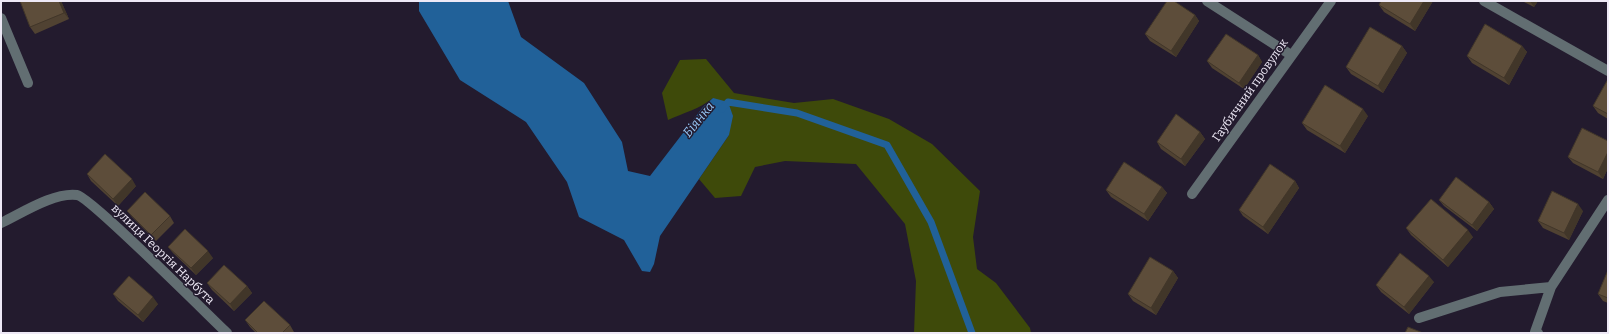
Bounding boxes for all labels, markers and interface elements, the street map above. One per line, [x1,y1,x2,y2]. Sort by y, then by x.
street label: Гаубичний провулок [1209,36,1291,144]
water label: Біянка [680,99,717,140]
street label: вулиця Георгія Нарбута [109,201,218,307]

